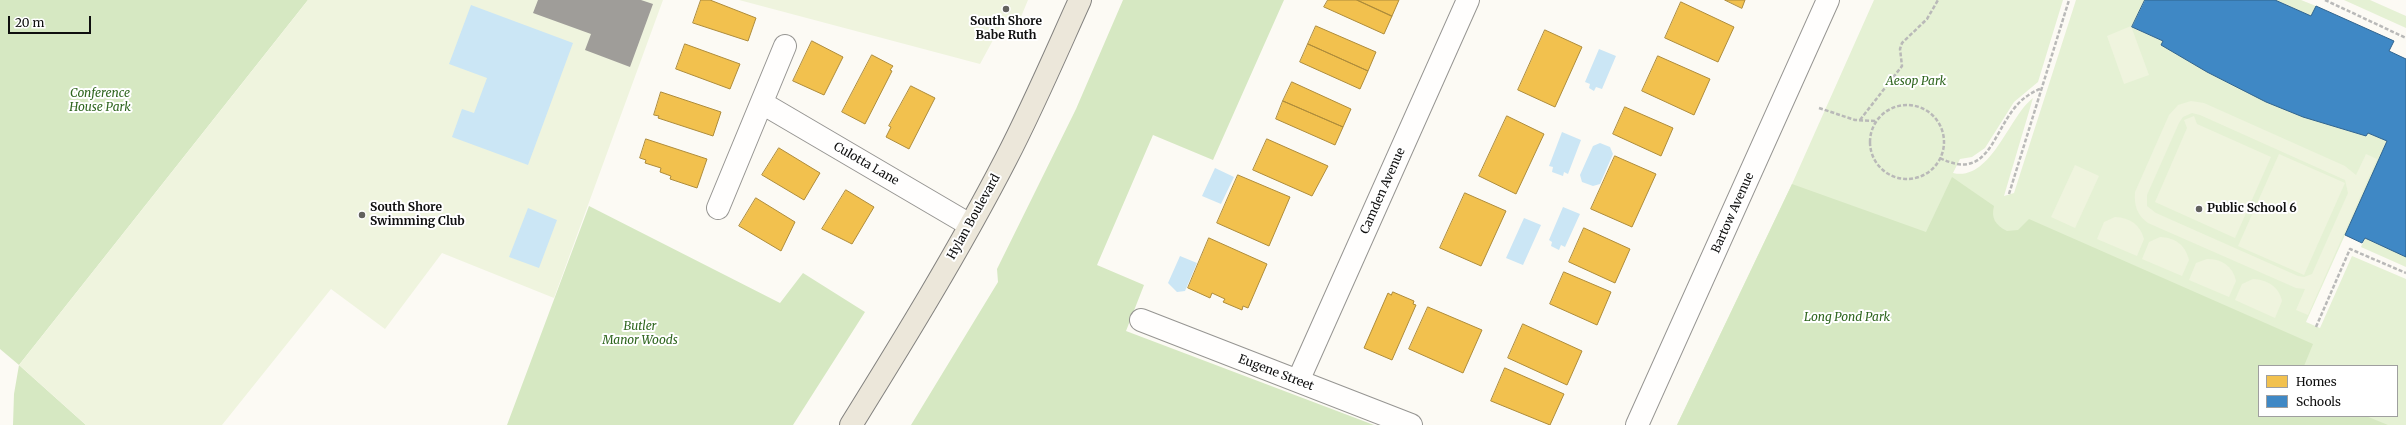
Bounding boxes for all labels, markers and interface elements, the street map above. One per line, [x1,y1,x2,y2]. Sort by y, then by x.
marker: South Shore Babe Ruth [1001,4,1011,14]
scale bar [10,8,93,34]
text: 20 m [15,15,44,30]
place label: South Shore Babe Ruth [970,15,1042,43]
park label: Aesop Park [1886,75,1946,89]
park label: Conference House Park [69,87,131,115]
street label: Culotta Lane [831,139,901,189]
street label: Camden Avenue [1358,146,1408,236]
street label: Bartow Avenue [1709,170,1757,256]
street label: Hylan Boulevard [945,172,1003,262]
place label: South Shore Swimming Club [370,201,465,229]
place label: Public School 6 [2207,202,2297,216]
marker: Public School 6 [2194,204,2204,214]
marker: South Shore Swimming Club [357,210,367,220]
park label: Long Pond Park [1804,311,1890,325]
park label: Butler Manor Woods [602,320,678,348]
street label: Eugene Street [1236,352,1316,394]
legend [2258,365,2398,417]
text: Homes [2296,374,2337,389]
text: Schools [2296,394,2341,409]

